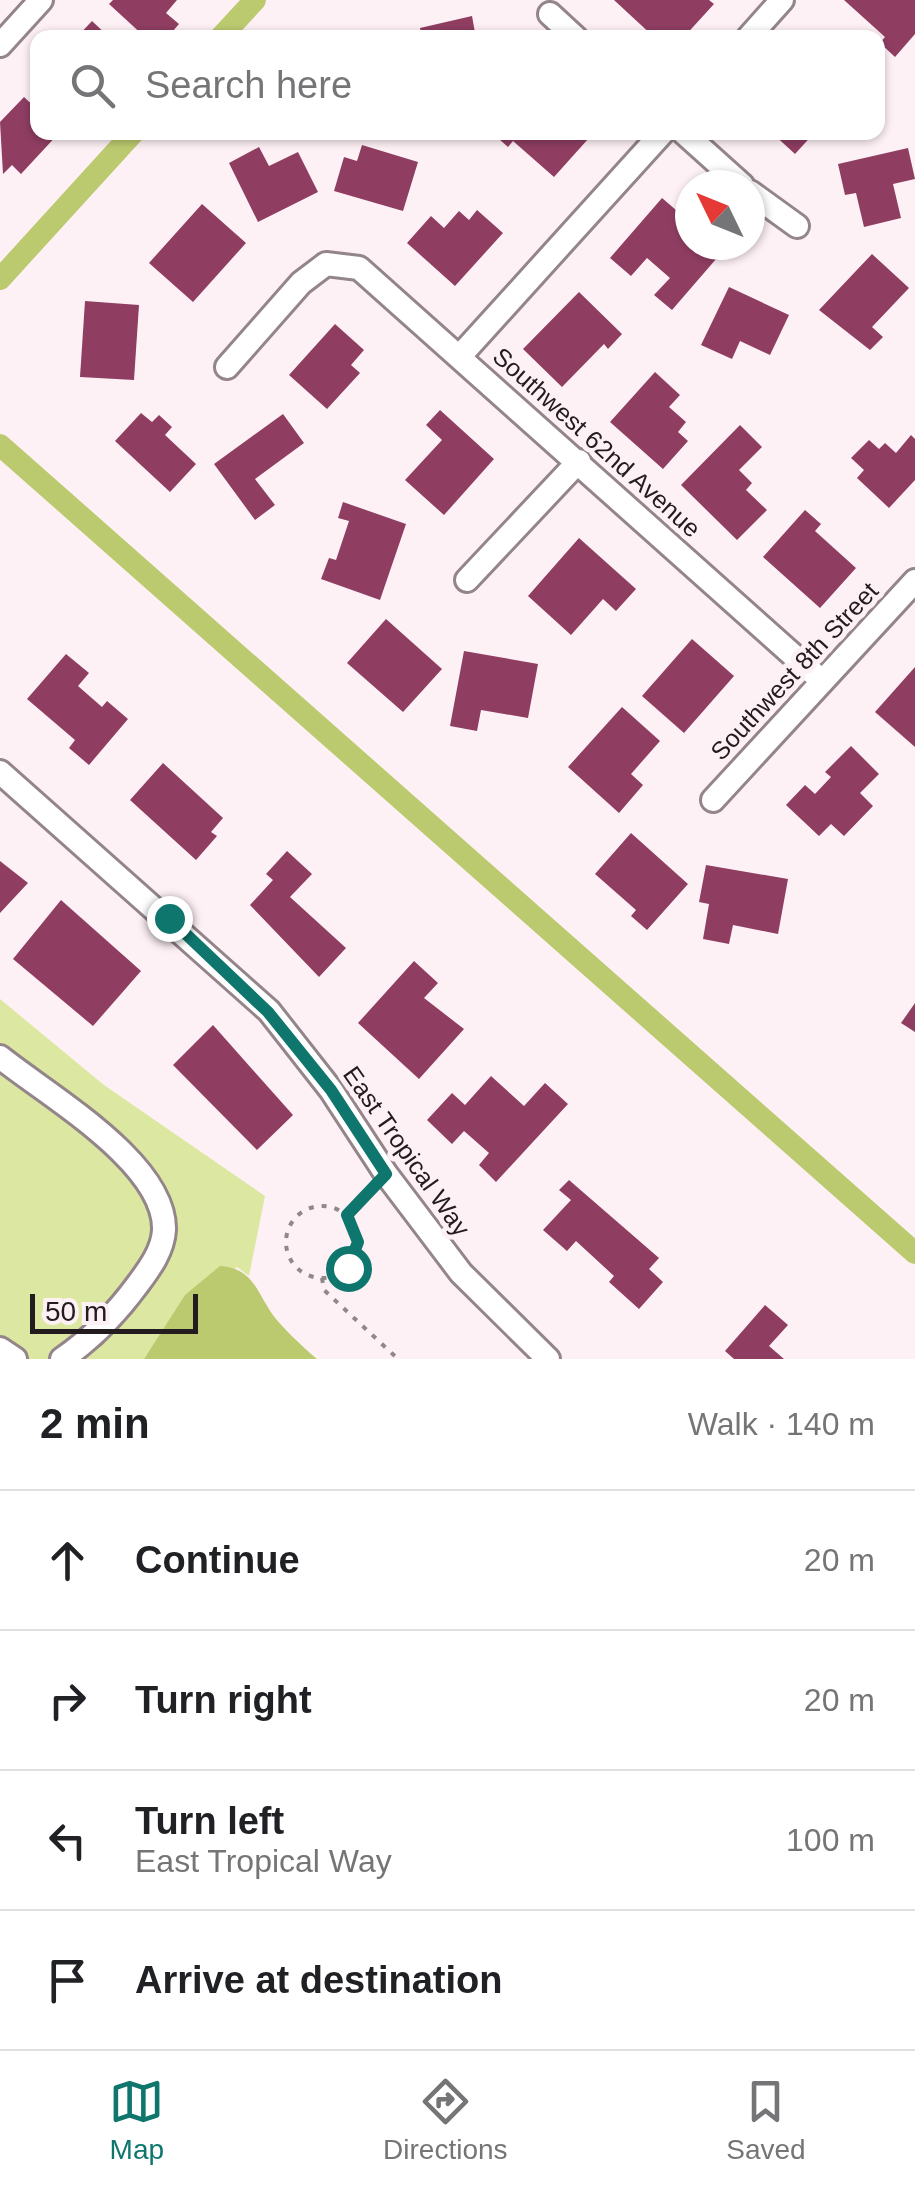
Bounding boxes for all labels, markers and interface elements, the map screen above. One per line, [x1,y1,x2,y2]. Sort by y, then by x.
search box [30,30,885,140]
icon: search [65,58,120,113]
text: Search here [145,64,352,106]
north arrow [675,170,765,260]
street label: Southwest 62nd Avenue [488,342,706,542]
street label: Southwest 8th Street [705,577,883,765]
route end [147,896,193,942]
street label: East Tropical Way [338,1061,476,1242]
route start [326,1246,372,1292]
scale bar [30,1289,198,1334]
text: 50 m [45,1296,107,1327]
text: 2 min [40,1400,150,1447]
text: Walk · 140 m [688,1406,875,1442]
icon: ahead [40,1533,95,1588]
text: Continue [135,1539,300,1581]
text: 20 m [804,1542,875,1578]
icon: right [40,1673,95,1728]
text: Turn right [135,1679,312,1721]
text: 20 m [804,1682,875,1718]
text: Turn left [135,1800,284,1842]
icon: left [40,1813,95,1868]
text: 100 m [786,1822,875,1858]
text: East Tropical Way [135,1843,392,1879]
icon: arrive [40,1953,95,2008]
text: Arrive at destination [135,1959,502,2001]
tab: Map [109,2074,164,2166]
tab: Directions [383,2074,508,2166]
tab: Saved [726,2074,806,2166]

